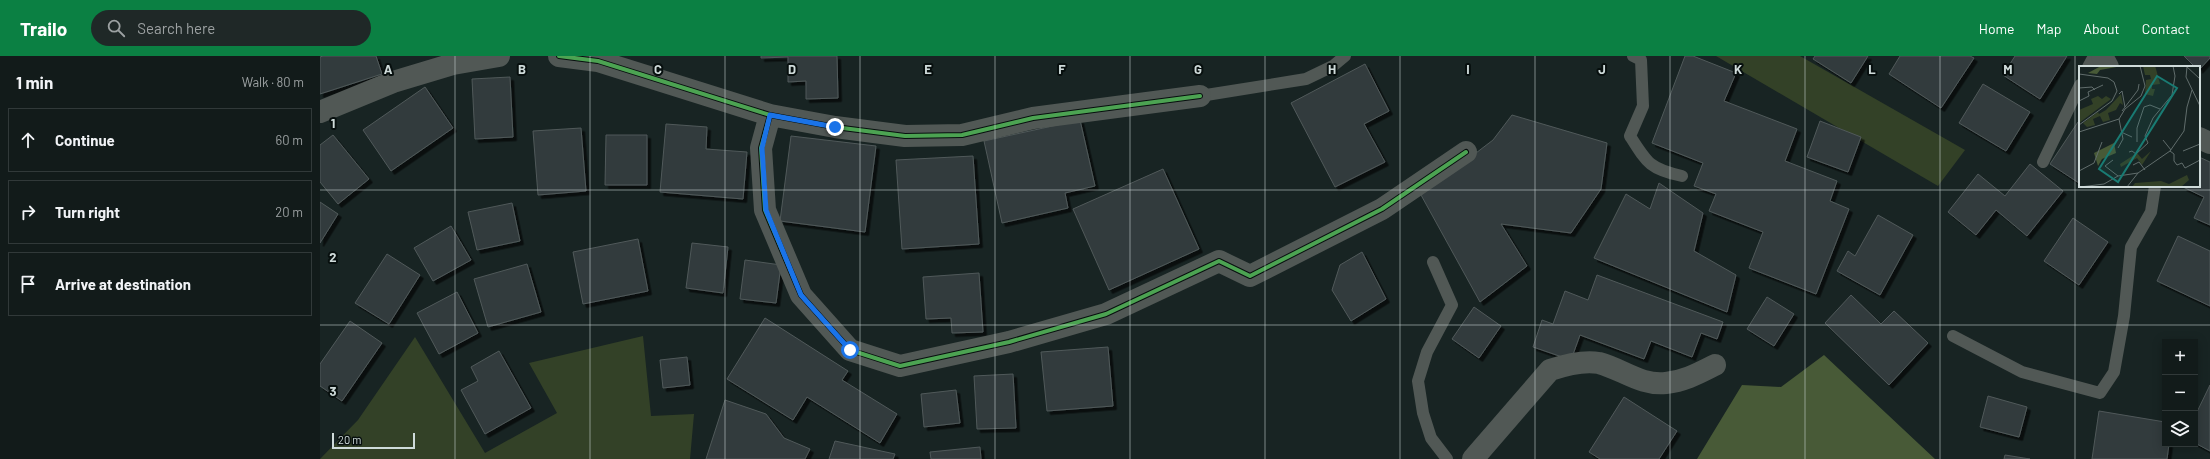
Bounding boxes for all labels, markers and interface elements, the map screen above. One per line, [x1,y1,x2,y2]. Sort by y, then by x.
search box [91,10,371,46]
text: Trailo [20,17,67,40]
icon: search [105,17,127,39]
text: Search here [137,19,215,37]
text: Home [1979,20,2015,37]
text: Map [2037,20,2061,37]
text: About [2083,20,2120,37]
text: Contact [2142,20,2190,37]
text: A [384,61,393,77]
text: B [518,61,526,77]
text: C [654,61,662,77]
text: D [788,61,796,77]
text: E [924,61,932,77]
text: F [1058,61,1066,77]
text: G [1194,61,1202,77]
text: H [1328,61,1336,77]
text: I [1466,61,1470,77]
text: J [1598,61,1606,77]
text: K [1734,61,1742,77]
text: L [1868,61,1876,77]
text: M [2003,61,2013,77]
inset map [2079,66,2200,187]
text: 1 min [16,72,53,92]
text: Walk · 80 m [242,74,304,90]
text: 1 [331,115,335,131]
route end [826,118,844,136]
icon: ahead [17,129,39,151]
text: Continue [55,131,115,149]
text: 60 m [276,132,303,148]
icon: right [17,201,39,223]
text: Turn right [55,203,120,221]
text: 20 m [275,204,303,220]
text: 2 [329,249,337,265]
icon: arrive [17,273,39,295]
text: Arrive at destination [55,275,191,293]
map controls [2162,339,2198,447]
button: + [2162,339,2198,375]
route start [841,341,859,359]
button: − [2162,375,2198,411]
text: 3 [329,383,337,399]
button: layers [2162,411,2198,447]
scale bar [332,431,415,450]
text: 20 m [338,433,361,446]

